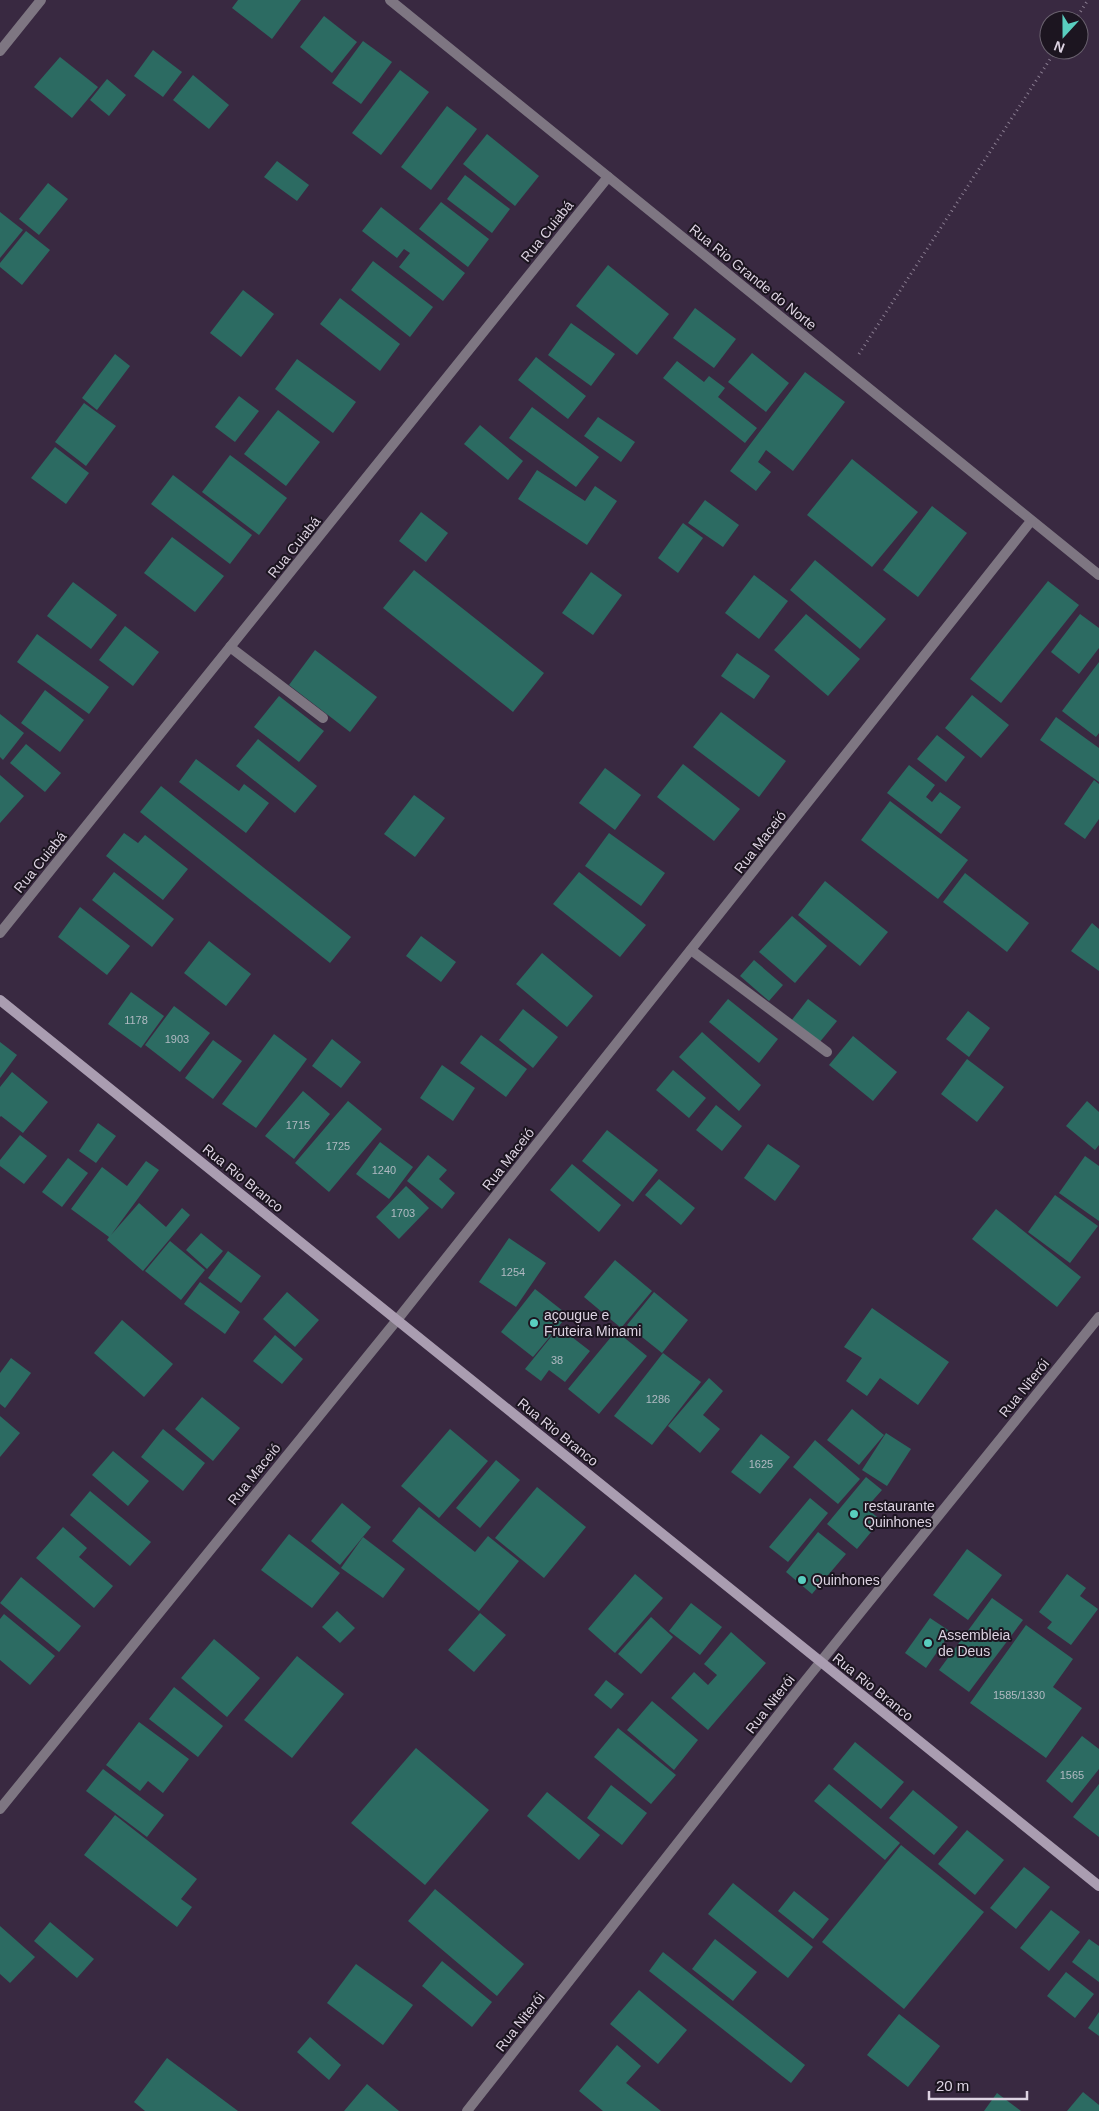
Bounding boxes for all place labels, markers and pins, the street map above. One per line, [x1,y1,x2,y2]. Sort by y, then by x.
place label: açougue e Fruteira Minami [544,1307,641,1339]
marker: açougue e Fruteira Minami [528,1317,540,1329]
place label: restaurante Quinhones [864,1498,935,1530]
marker: restaurante Quinhones [848,1508,860,1520]
place label: Quinhones [812,1572,880,1588]
marker: Quinhones [796,1574,808,1586]
place label: Assembleia de Deus [938,1627,1011,1659]
marker: Assembleia de Deus [922,1637,934,1649]

